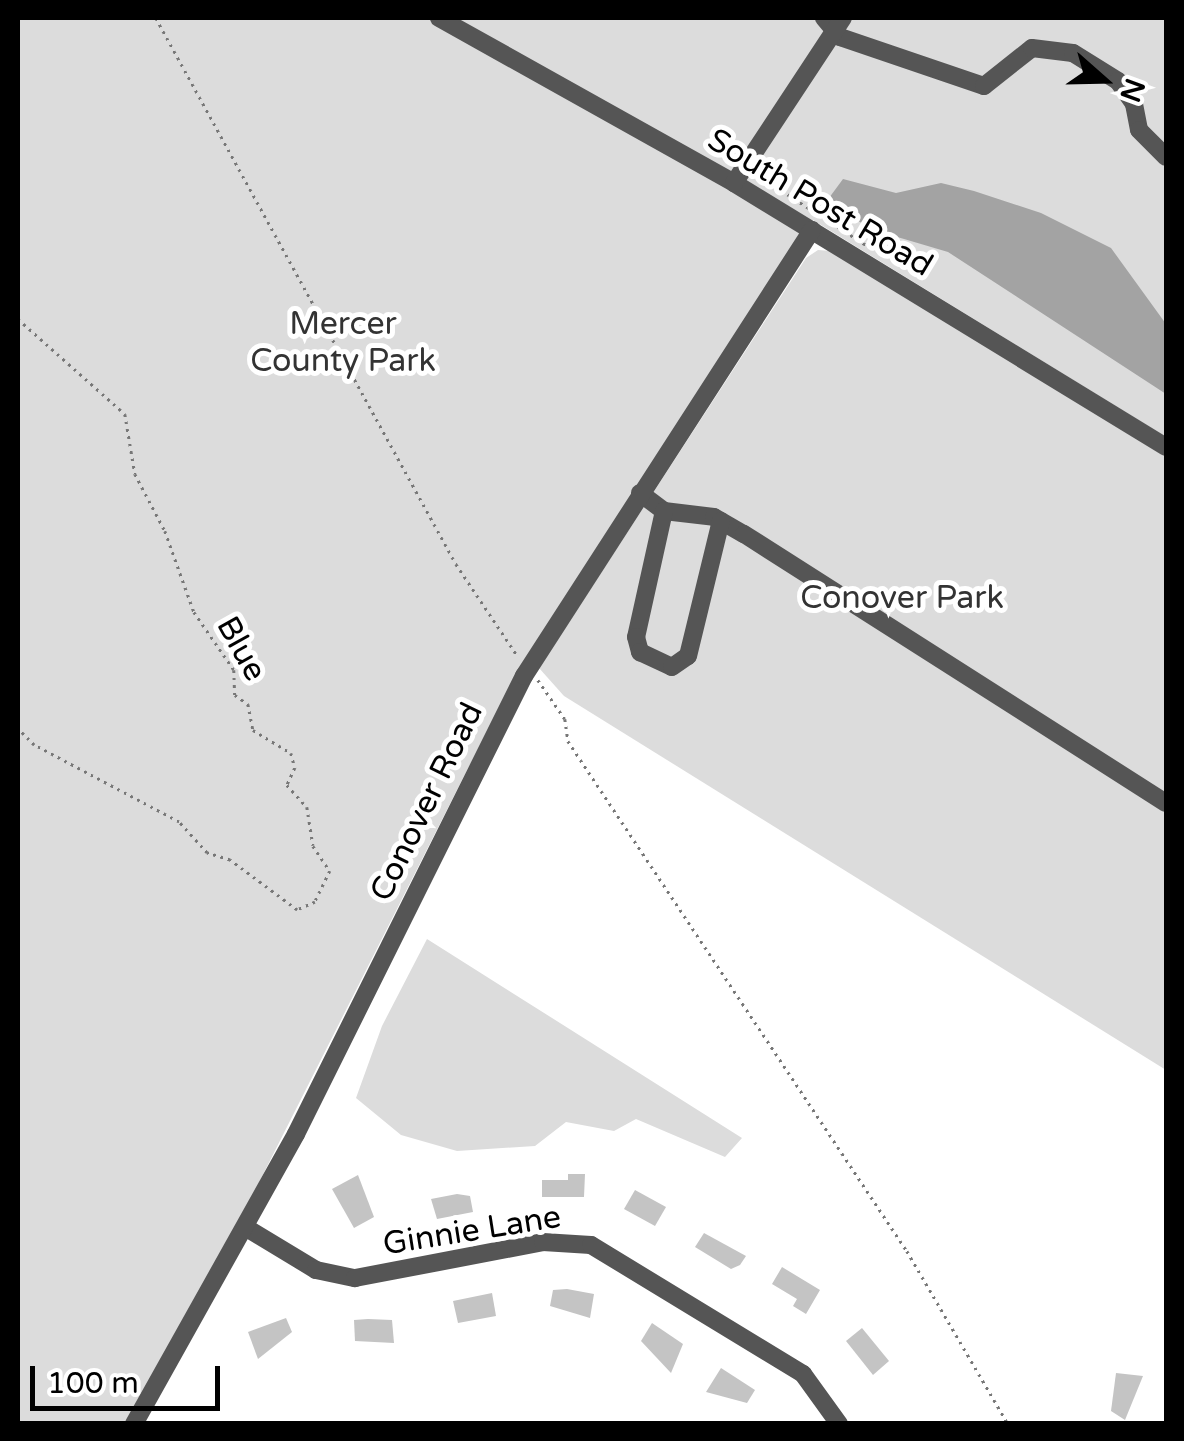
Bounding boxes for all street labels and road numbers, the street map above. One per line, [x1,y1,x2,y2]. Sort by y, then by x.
street label: South Post Road [701,121,939,285]
street label: Blue [208,610,274,688]
street label: Conover Road [362,697,492,907]
street label: Ginnie Lane [380,1198,564,1264]

